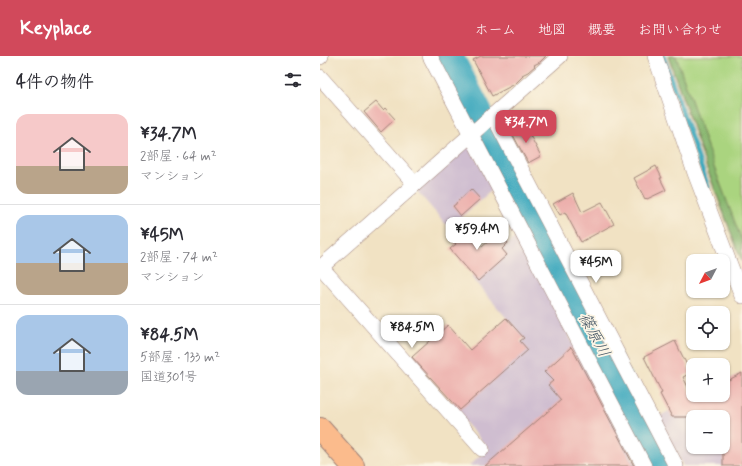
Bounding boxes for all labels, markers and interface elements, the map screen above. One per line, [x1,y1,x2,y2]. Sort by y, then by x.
text: Keyplace [20,16,91,41]
text: ホーム [475,21,516,39]
text: 地図 [538,21,566,39]
text: 概要 [588,21,616,39]
text: お問い合わせ [638,21,722,39]
icon: filters [282,69,304,91]
text: 4件の物件 [16,71,94,93]
pin: ¥34.7M [493,110,559,144]
text: ¥34.7M [504,114,548,131]
text: ¥34.7M [140,123,197,145]
icon: home [48,130,96,178]
text: 2部屋 · 64 m² [140,148,217,165]
text: マンション [140,168,204,185]
pin: ¥59.4M [444,217,510,251]
text: ¥59.4M [455,221,499,238]
text: ¥45M [140,224,184,246]
icon: home [48,231,96,279]
text: 2部屋 · 74 m² [140,249,218,266]
pin: ¥45M [572,250,620,284]
text: ¥45M [579,254,613,271]
north arrow [686,254,730,298]
map controls [686,254,730,454]
text: マンション [140,269,204,286]
button: locate [686,306,730,350]
water label: 篠原川 [573,309,615,361]
pin: ¥84.5M [379,315,445,349]
text: ¥84.5M [390,319,434,336]
text: ¥84.5M [140,324,198,346]
icon: home [48,331,96,379]
text: 5部屋 · 133 m² [140,349,220,366]
button: + [686,358,730,402]
text: 国道301号 [140,369,197,386]
button: − [686,410,730,454]

